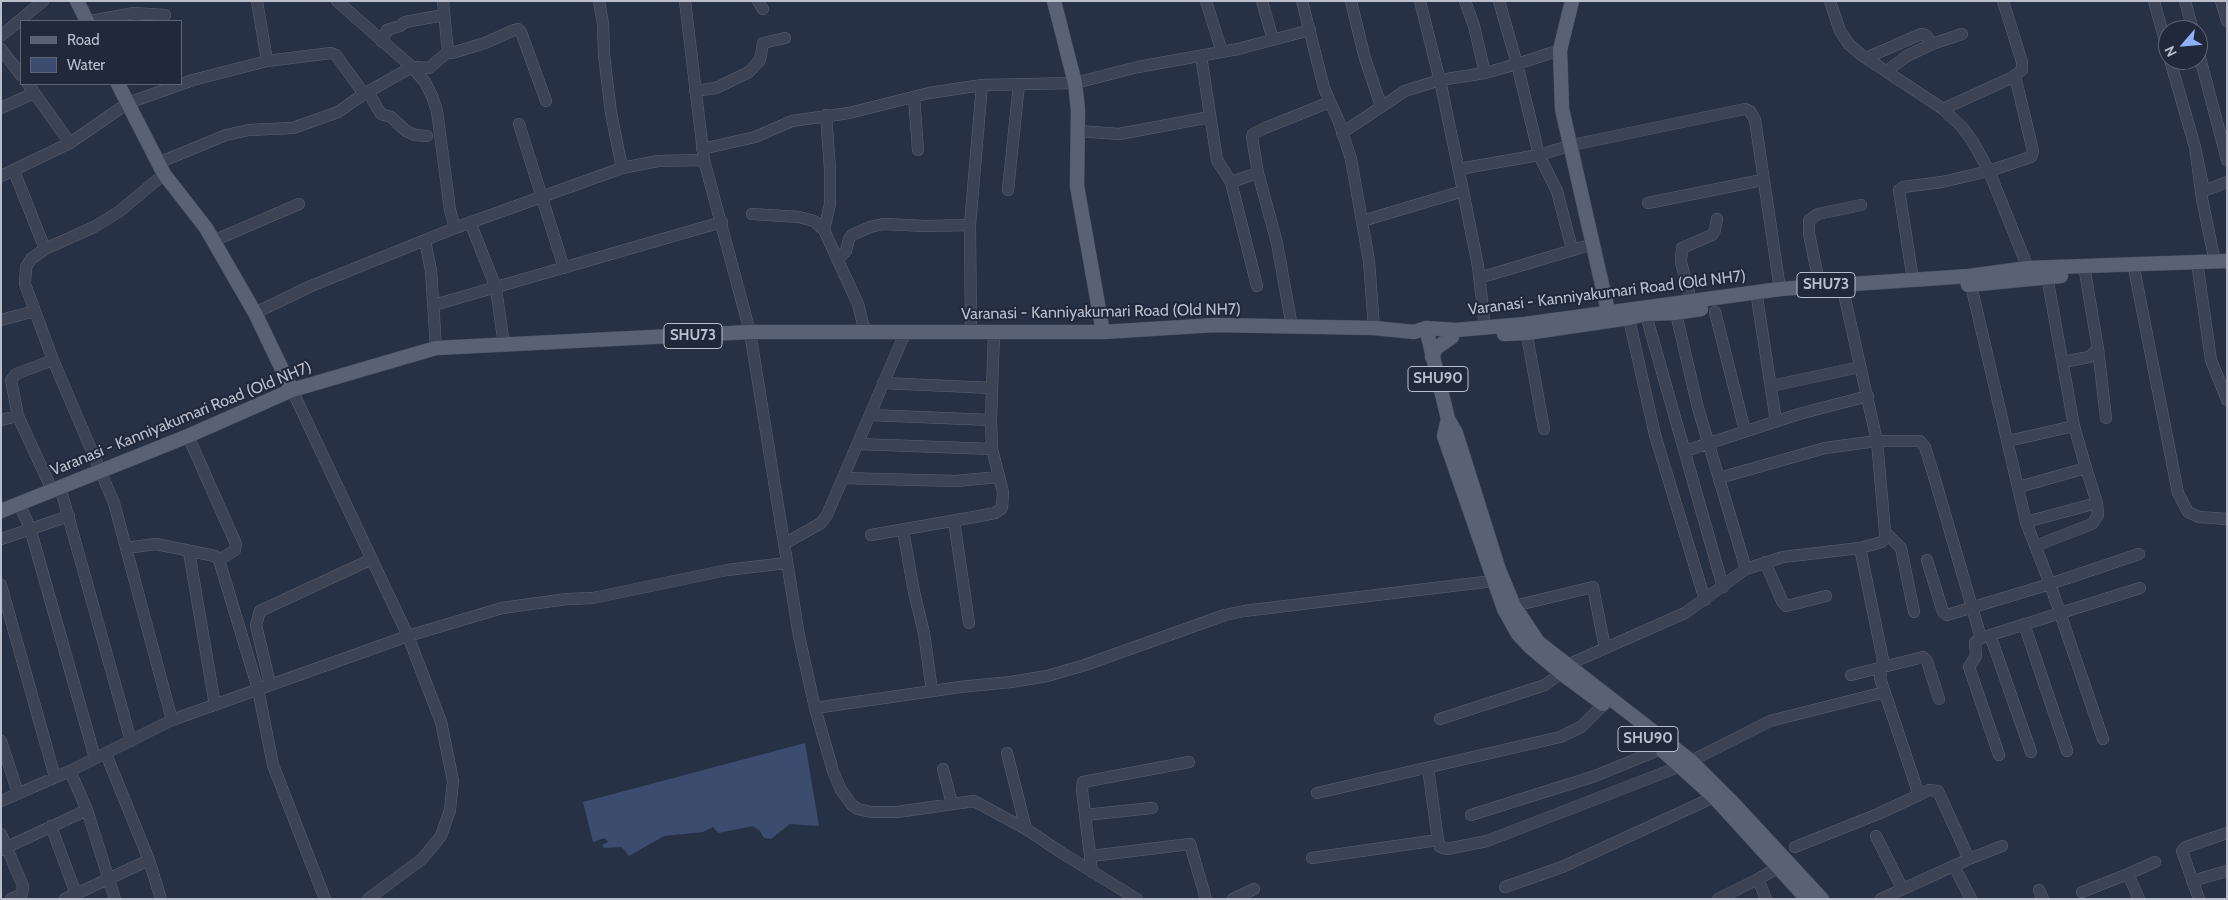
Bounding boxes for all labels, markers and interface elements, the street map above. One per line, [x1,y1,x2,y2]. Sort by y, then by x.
legend [20,20,182,85]
north arrow [2158,20,2208,70]
text: Road [67,31,100,49]
text: N [2160,43,2181,60]
text: Water [67,56,105,74]
street label: Varanasi - Kanniyakumari Road (Old NH7) [1467,266,1747,320]
road number: SHU73 [1797,272,1855,298]
street label: Varanasi - Kanniyakumari Road (Old NH7) [961,300,1241,324]
road number: SHU73 [664,324,722,348]
street label: Varanasi - Kanniyakumari Road (Old NH7) [48,358,314,480]
road number: SHU90 [1408,366,1468,392]
road number: SHU90 [1618,726,1678,752]

